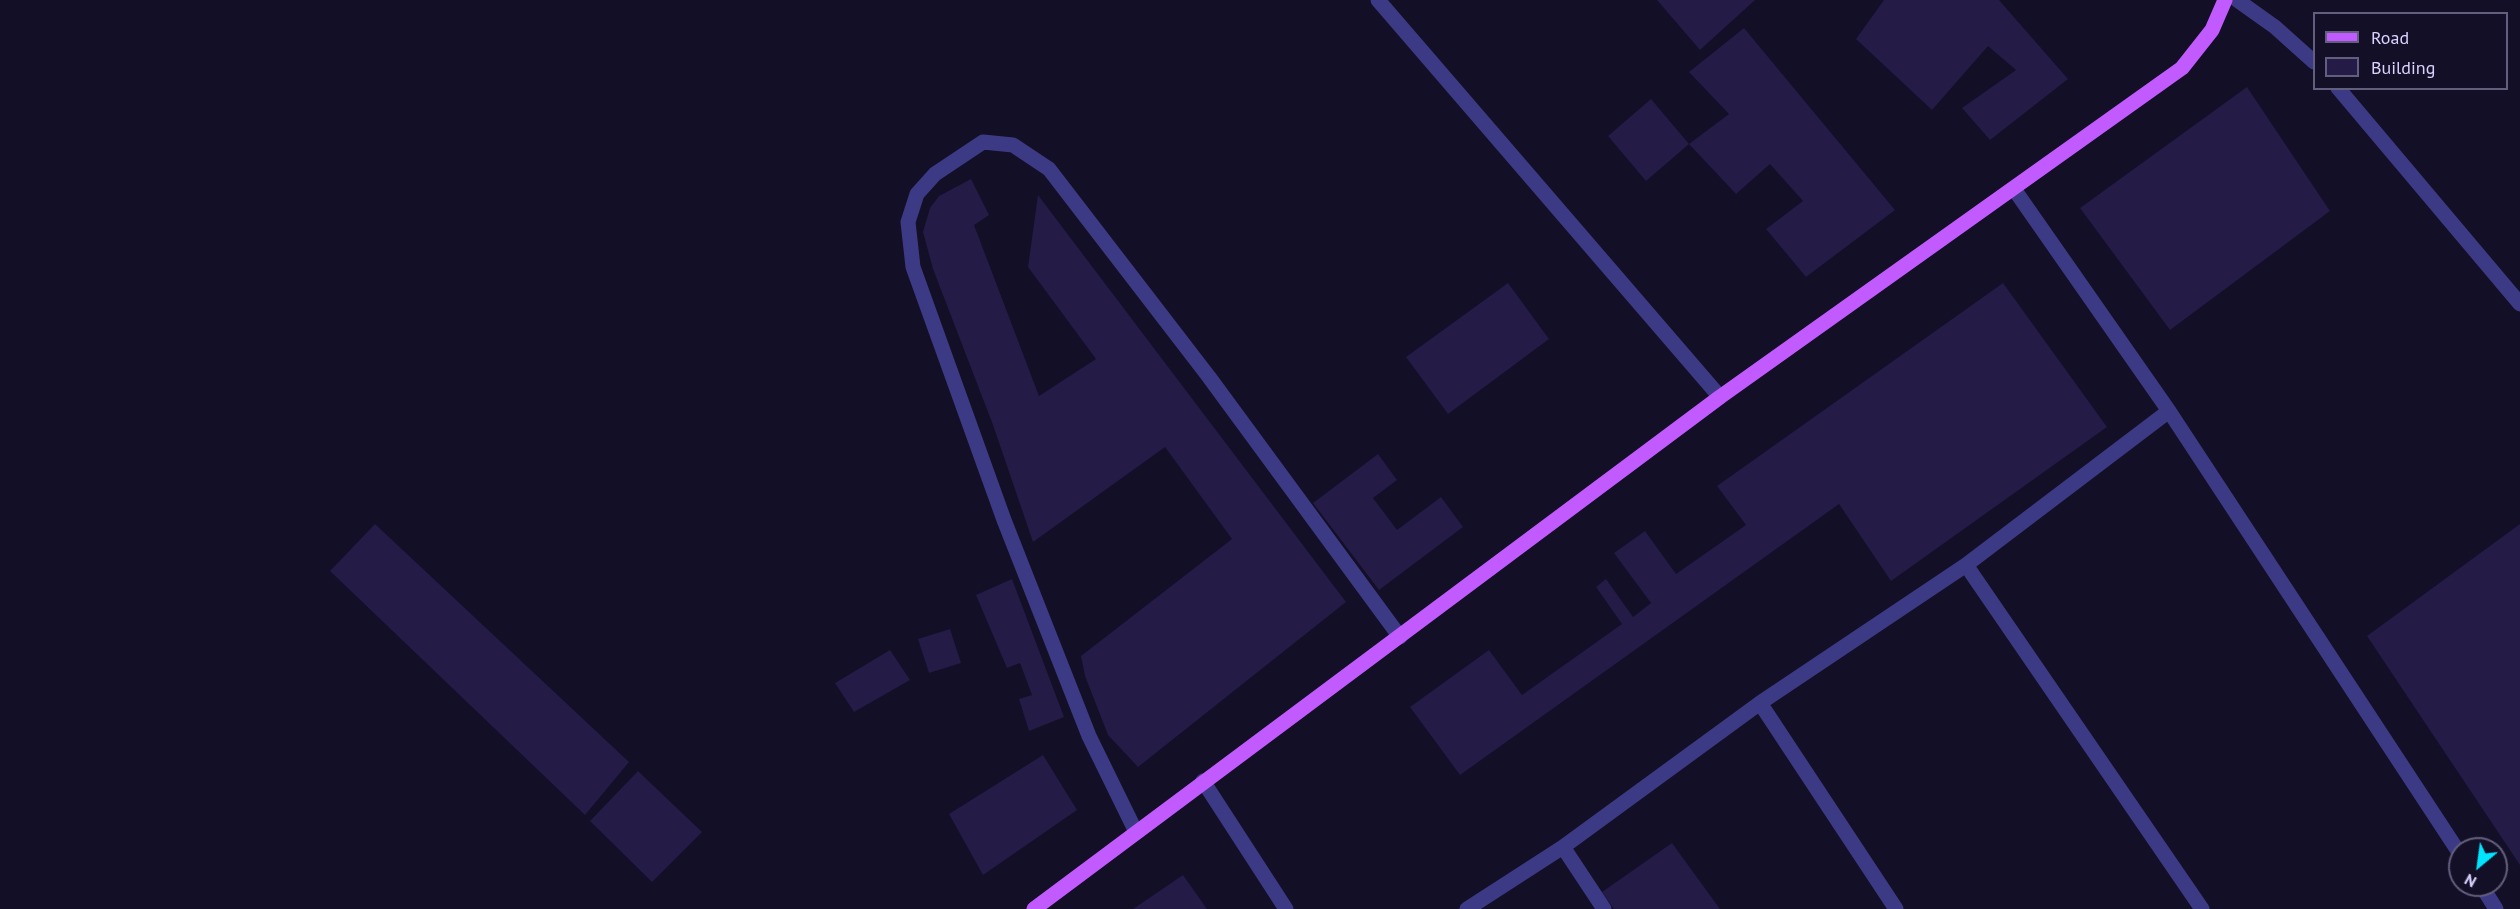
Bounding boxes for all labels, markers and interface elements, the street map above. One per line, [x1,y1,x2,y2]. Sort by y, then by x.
legend [2313,12,2508,90]
text: Road [2371,26,2409,49]
text: Building [2371,56,2435,79]
north arrow [2448,837,2508,897]
text: N [2461,870,2480,892]

